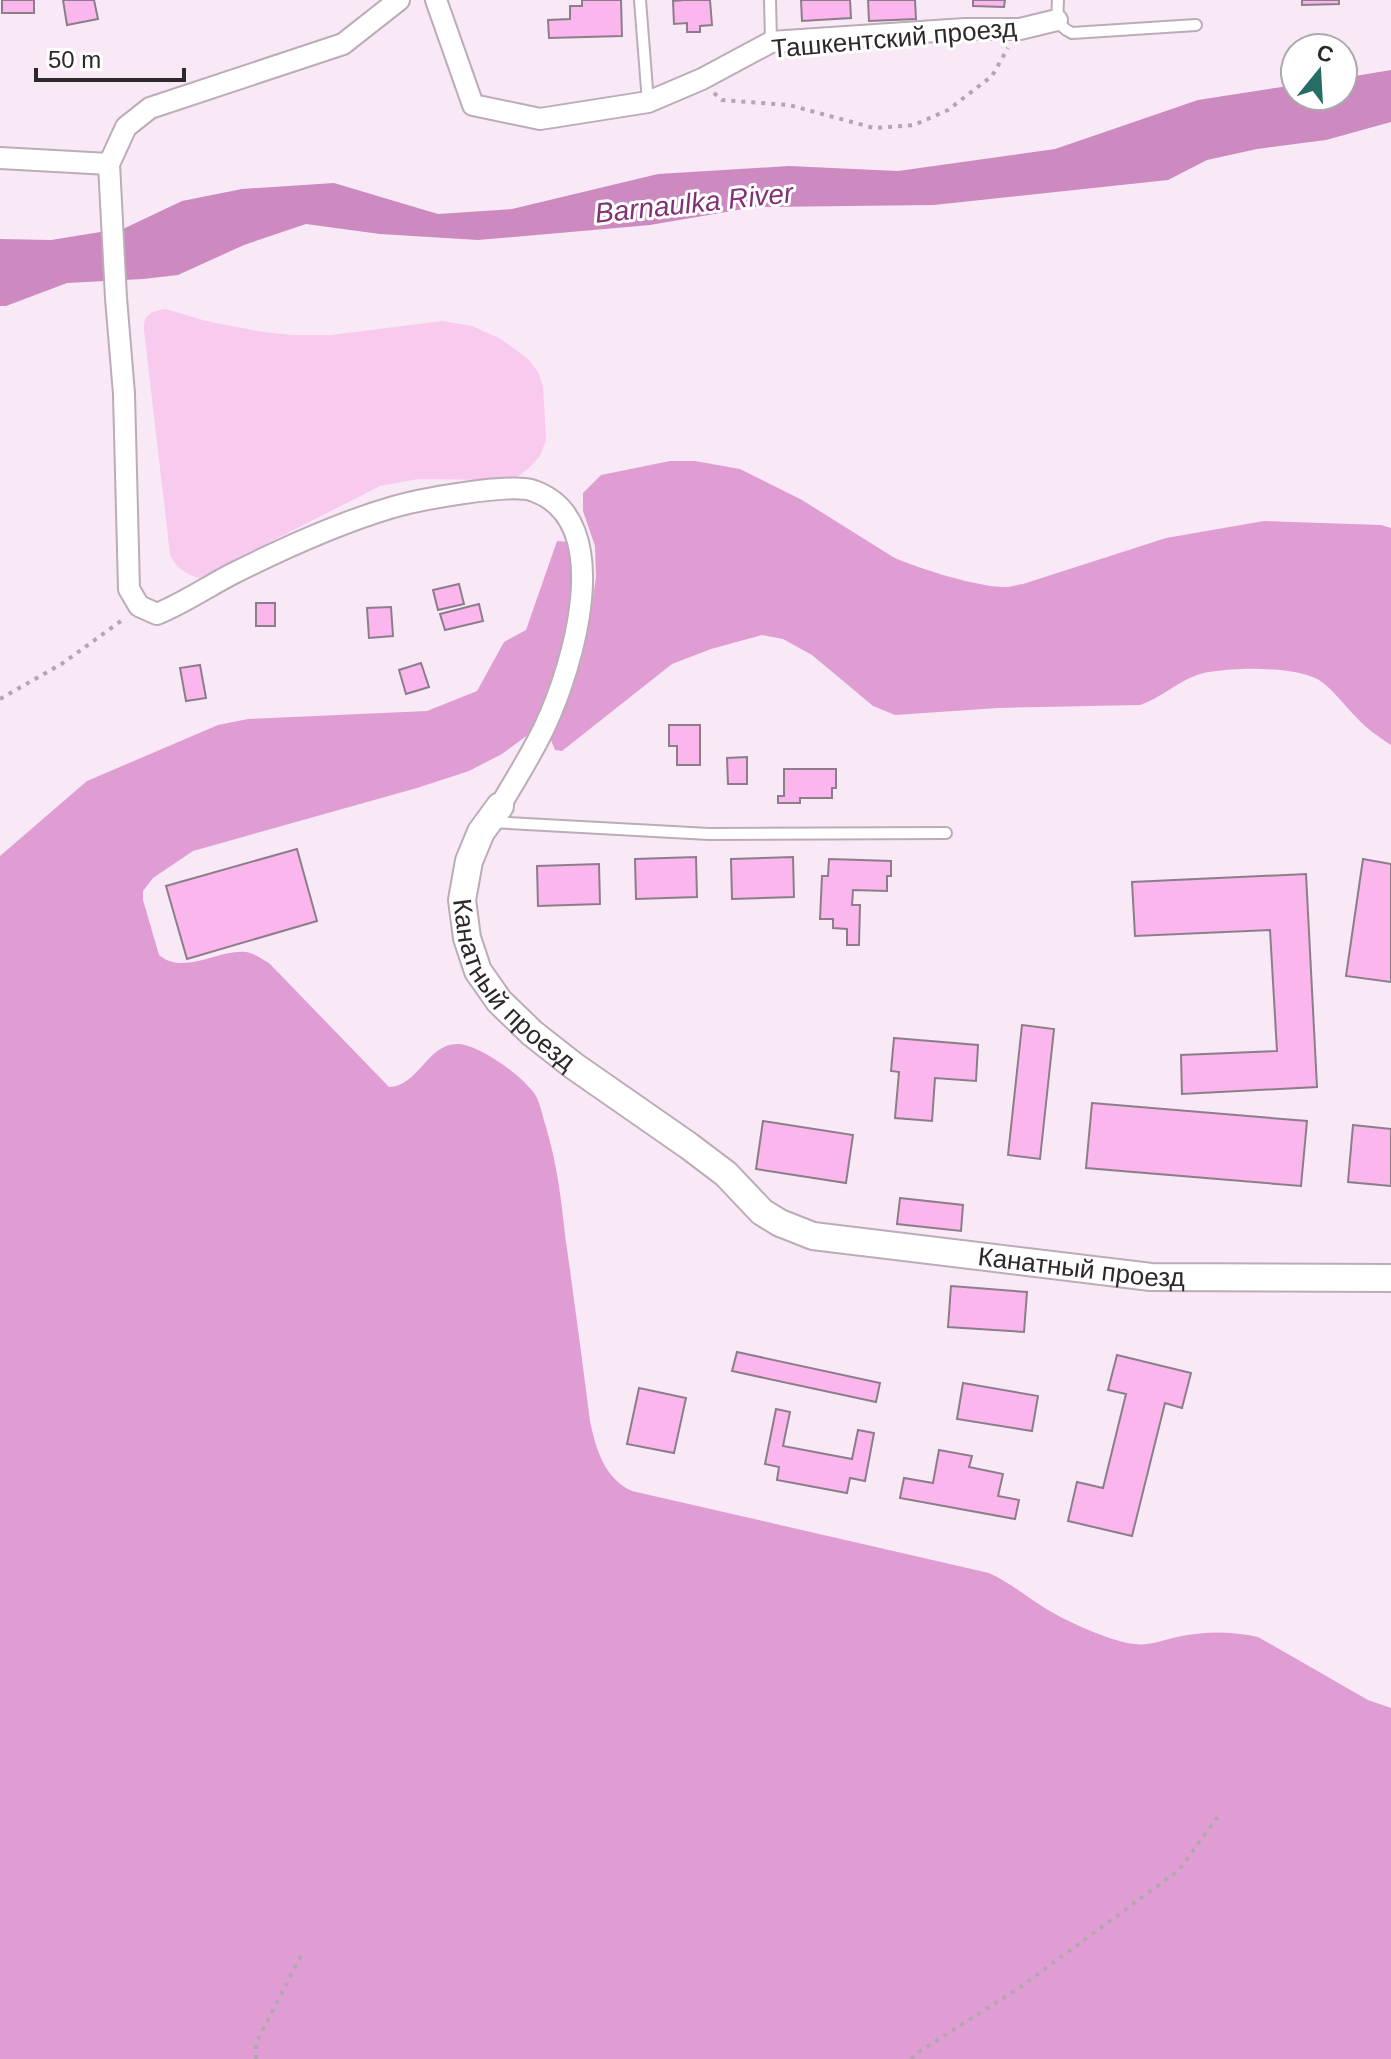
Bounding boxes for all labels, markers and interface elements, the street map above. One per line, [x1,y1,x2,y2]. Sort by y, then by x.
street label: Ташкентский проезд [770,12,1018,64]
scale bar [36,32,184,82]
north arrow [1279,32,1359,112]
text: С [1314,39,1337,68]
text: 50 m [48,46,101,73]
water label: Barnaulka River [593,177,796,229]
street label: Канатный проезд [447,897,581,1076]
street label: Канатный проезд [976,1241,1185,1292]

